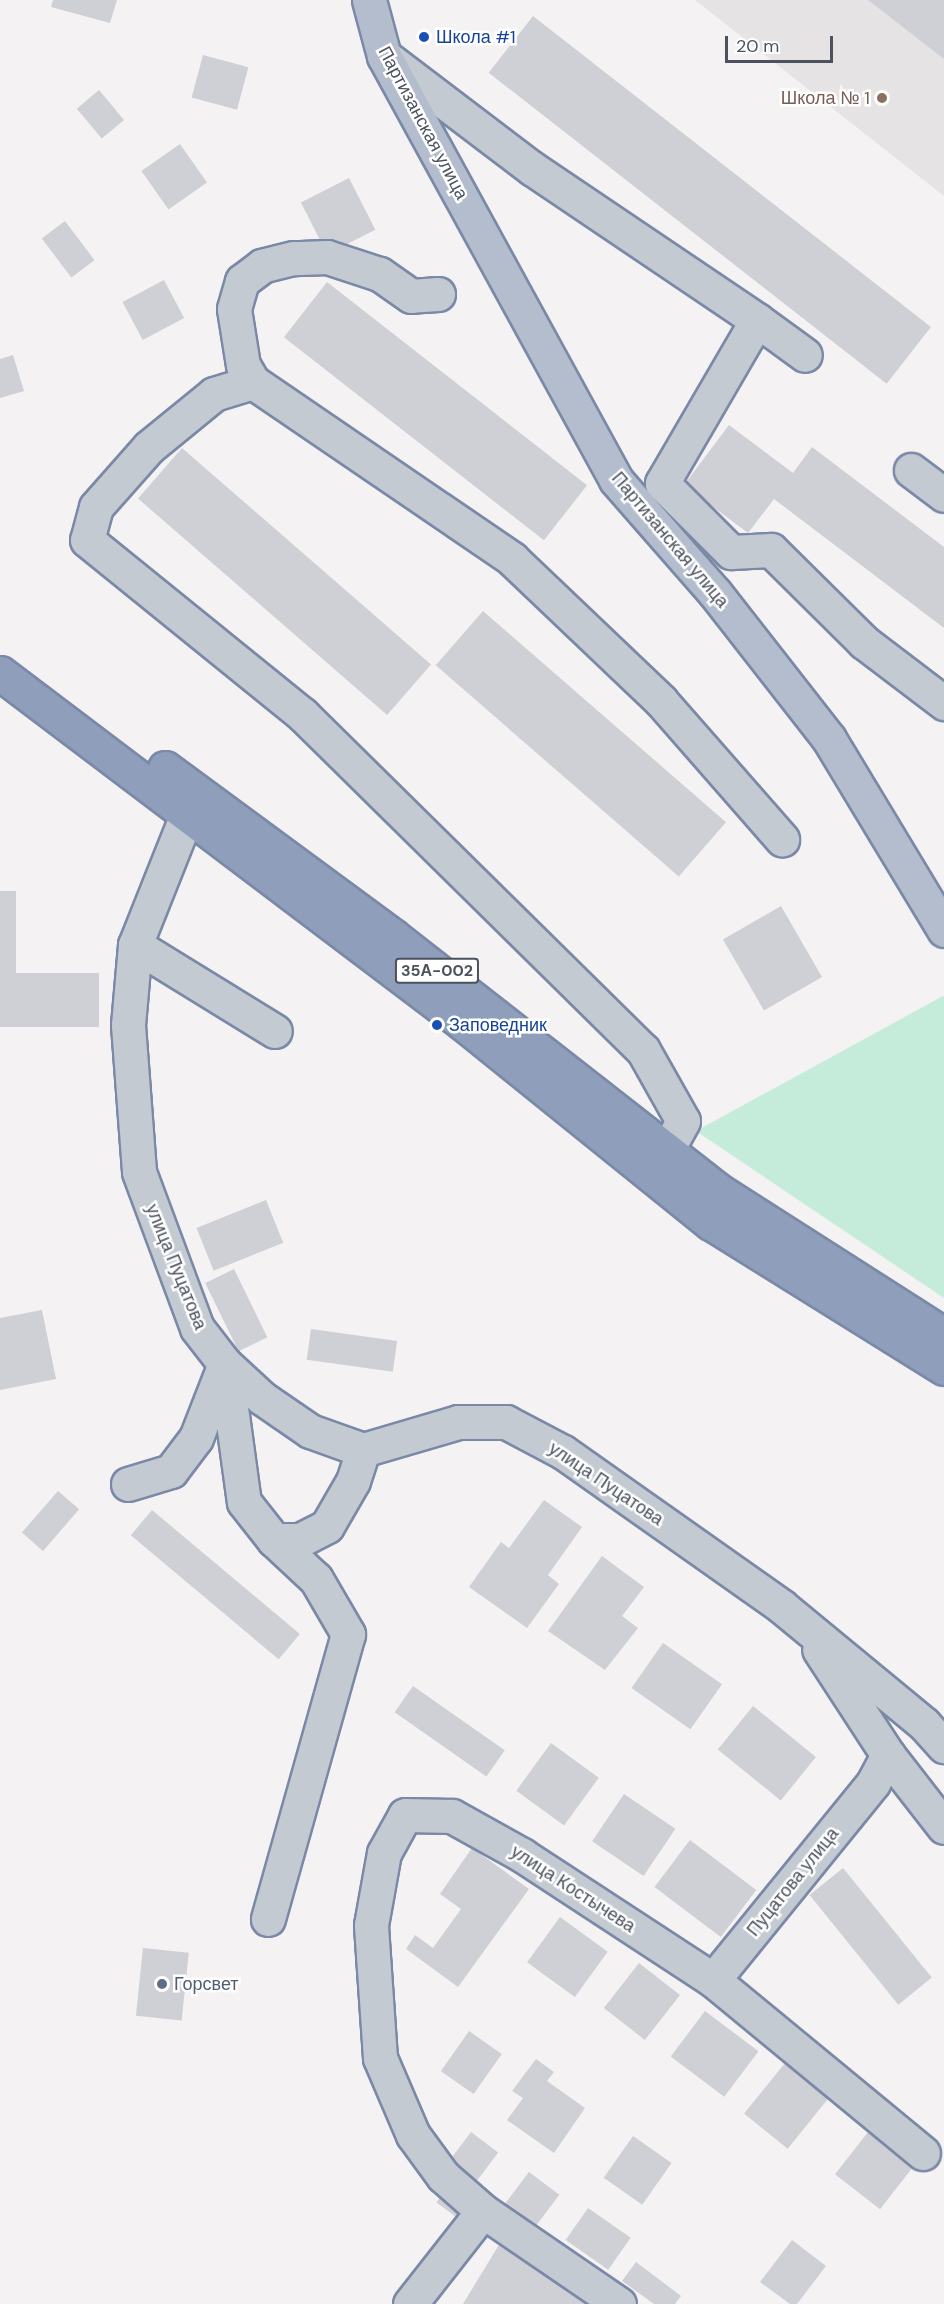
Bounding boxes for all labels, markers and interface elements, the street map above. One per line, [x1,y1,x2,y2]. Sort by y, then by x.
scale bar [728,24,836,62]
place label: Школа #1 [436,26,516,48]
marker: Школа #1 [417,30,431,44]
text: 20 m [736,34,779,58]
street label: Партизанская улица [373,43,473,203]
place label: Школа № 1 [781,87,870,109]
marker: Школа № 1 [875,91,889,105]
street label: Партизанская улица [607,468,733,612]
road number: 35А-002 [394,958,480,984]
place label: Заповедник [449,1014,547,1036]
marker: Заповедник [430,1018,444,1032]
street label: улица Пуцатова [141,1201,211,1333]
street label: улица Пуцатова [545,1438,667,1530]
street label: Пуцатова улица [743,1823,843,1941]
street label: улица Костычева [507,1841,639,1937]
place label: Горсвет [174,1973,239,1995]
marker: Горсвет [155,1977,169,1991]

